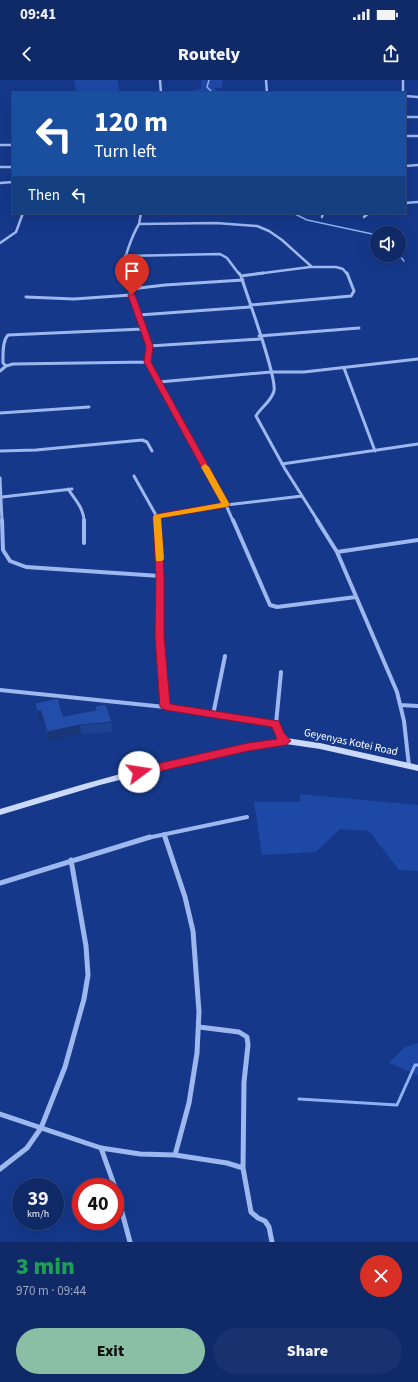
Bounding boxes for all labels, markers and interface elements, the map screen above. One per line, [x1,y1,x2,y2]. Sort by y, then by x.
text: 09:41 [20,4,56,25]
text: Routely [178,42,240,67]
icon: back [16,43,38,65]
icon: share [380,43,402,65]
text: 120 m [94,102,168,142]
icon: left [28,108,80,160]
text: Turn left [94,139,156,164]
icon: left [68,184,90,206]
text: Then [28,185,60,206]
map controls [370,226,406,262]
button: sound [370,226,406,262]
pin [115,254,149,295]
icon: arrive [121,260,143,282]
street label: Geyenyas Kotei Road [303,725,399,759]
position arrow [118,751,160,793]
speed limit sign: 40 [72,1178,124,1230]
text: 39 [27,1185,49,1213]
text: km/h [27,1207,49,1221]
text: 3 min [16,1249,75,1284]
button: close [360,1255,402,1297]
text: 970 m · 09:44 [16,1282,86,1300]
button: Exit [16,1328,205,1374]
button: Share [213,1328,402,1374]

